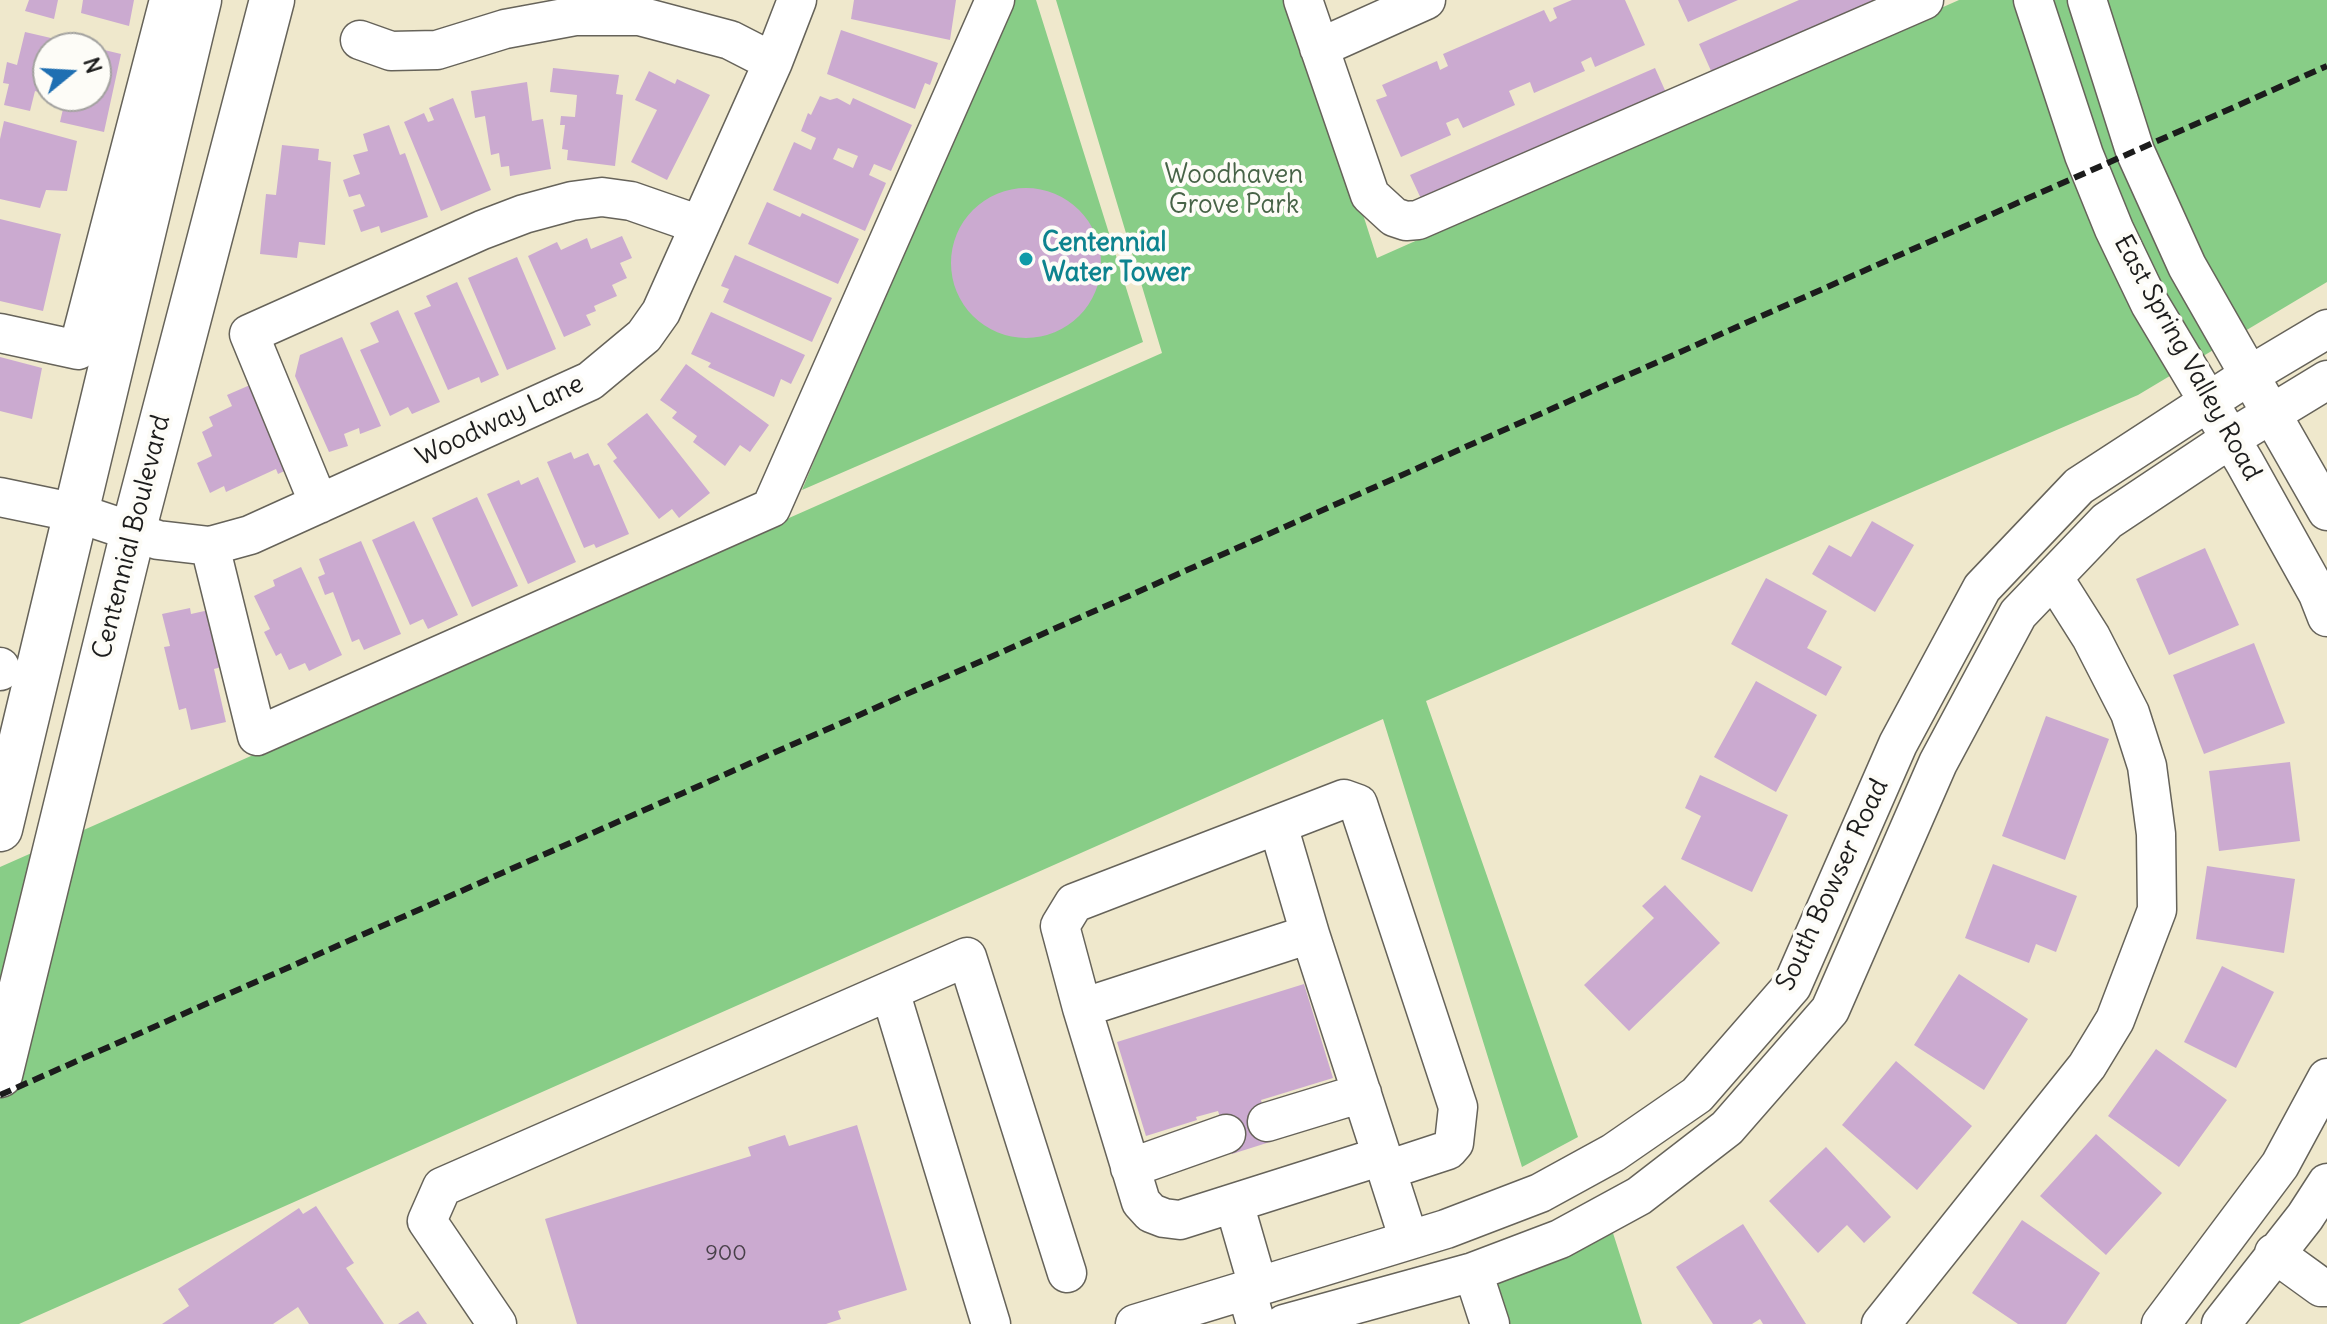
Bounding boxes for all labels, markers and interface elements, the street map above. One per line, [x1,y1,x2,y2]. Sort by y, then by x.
north arrow [32,32,112,112]
text: N [77,54,109,77]
park label: Woodhaven Grove Park [1165,160,1303,222]
place label: Centennial Water Tower [1042,228,1190,290]
street label: East Spring Valley Road [2107,230,2267,486]
marker: Centennial Water Tower [1017,250,1035,268]
street label: Woodway Lane [411,369,589,473]
street label: Centennial Boulevard [87,412,177,662]
street label: South Bowser Road [1770,774,1896,996]
house number: 900 [705,1241,747,1267]

